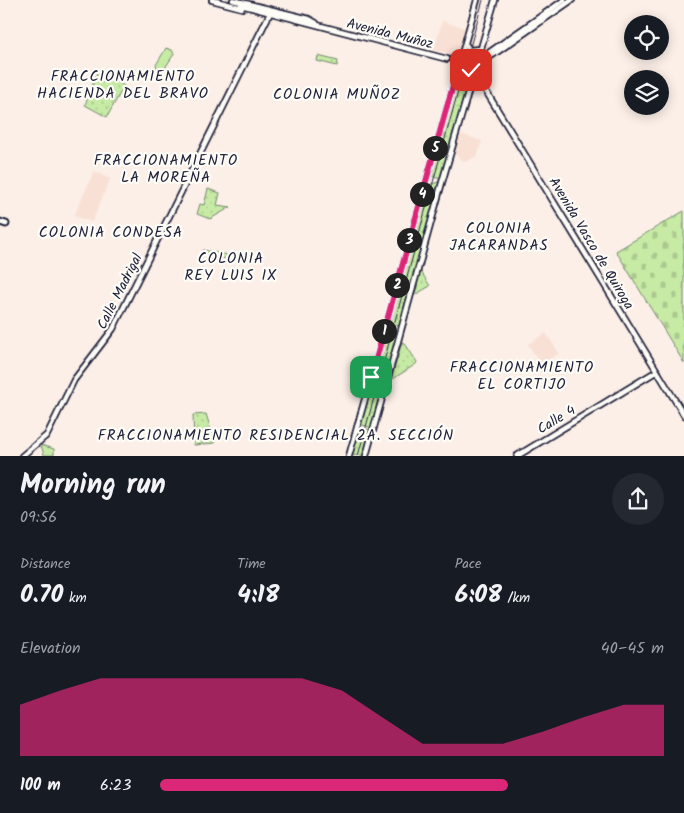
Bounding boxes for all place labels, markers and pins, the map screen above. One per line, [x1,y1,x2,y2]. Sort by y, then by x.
pin [450,49,492,91]
pin: 5 [422,136,448,160]
pin: 4 [410,182,434,206]
pin: 3 [396,228,422,252]
pin: 2 [384,272,410,298]
pin: 1 [372,318,396,344]
pin [350,356,392,398]

